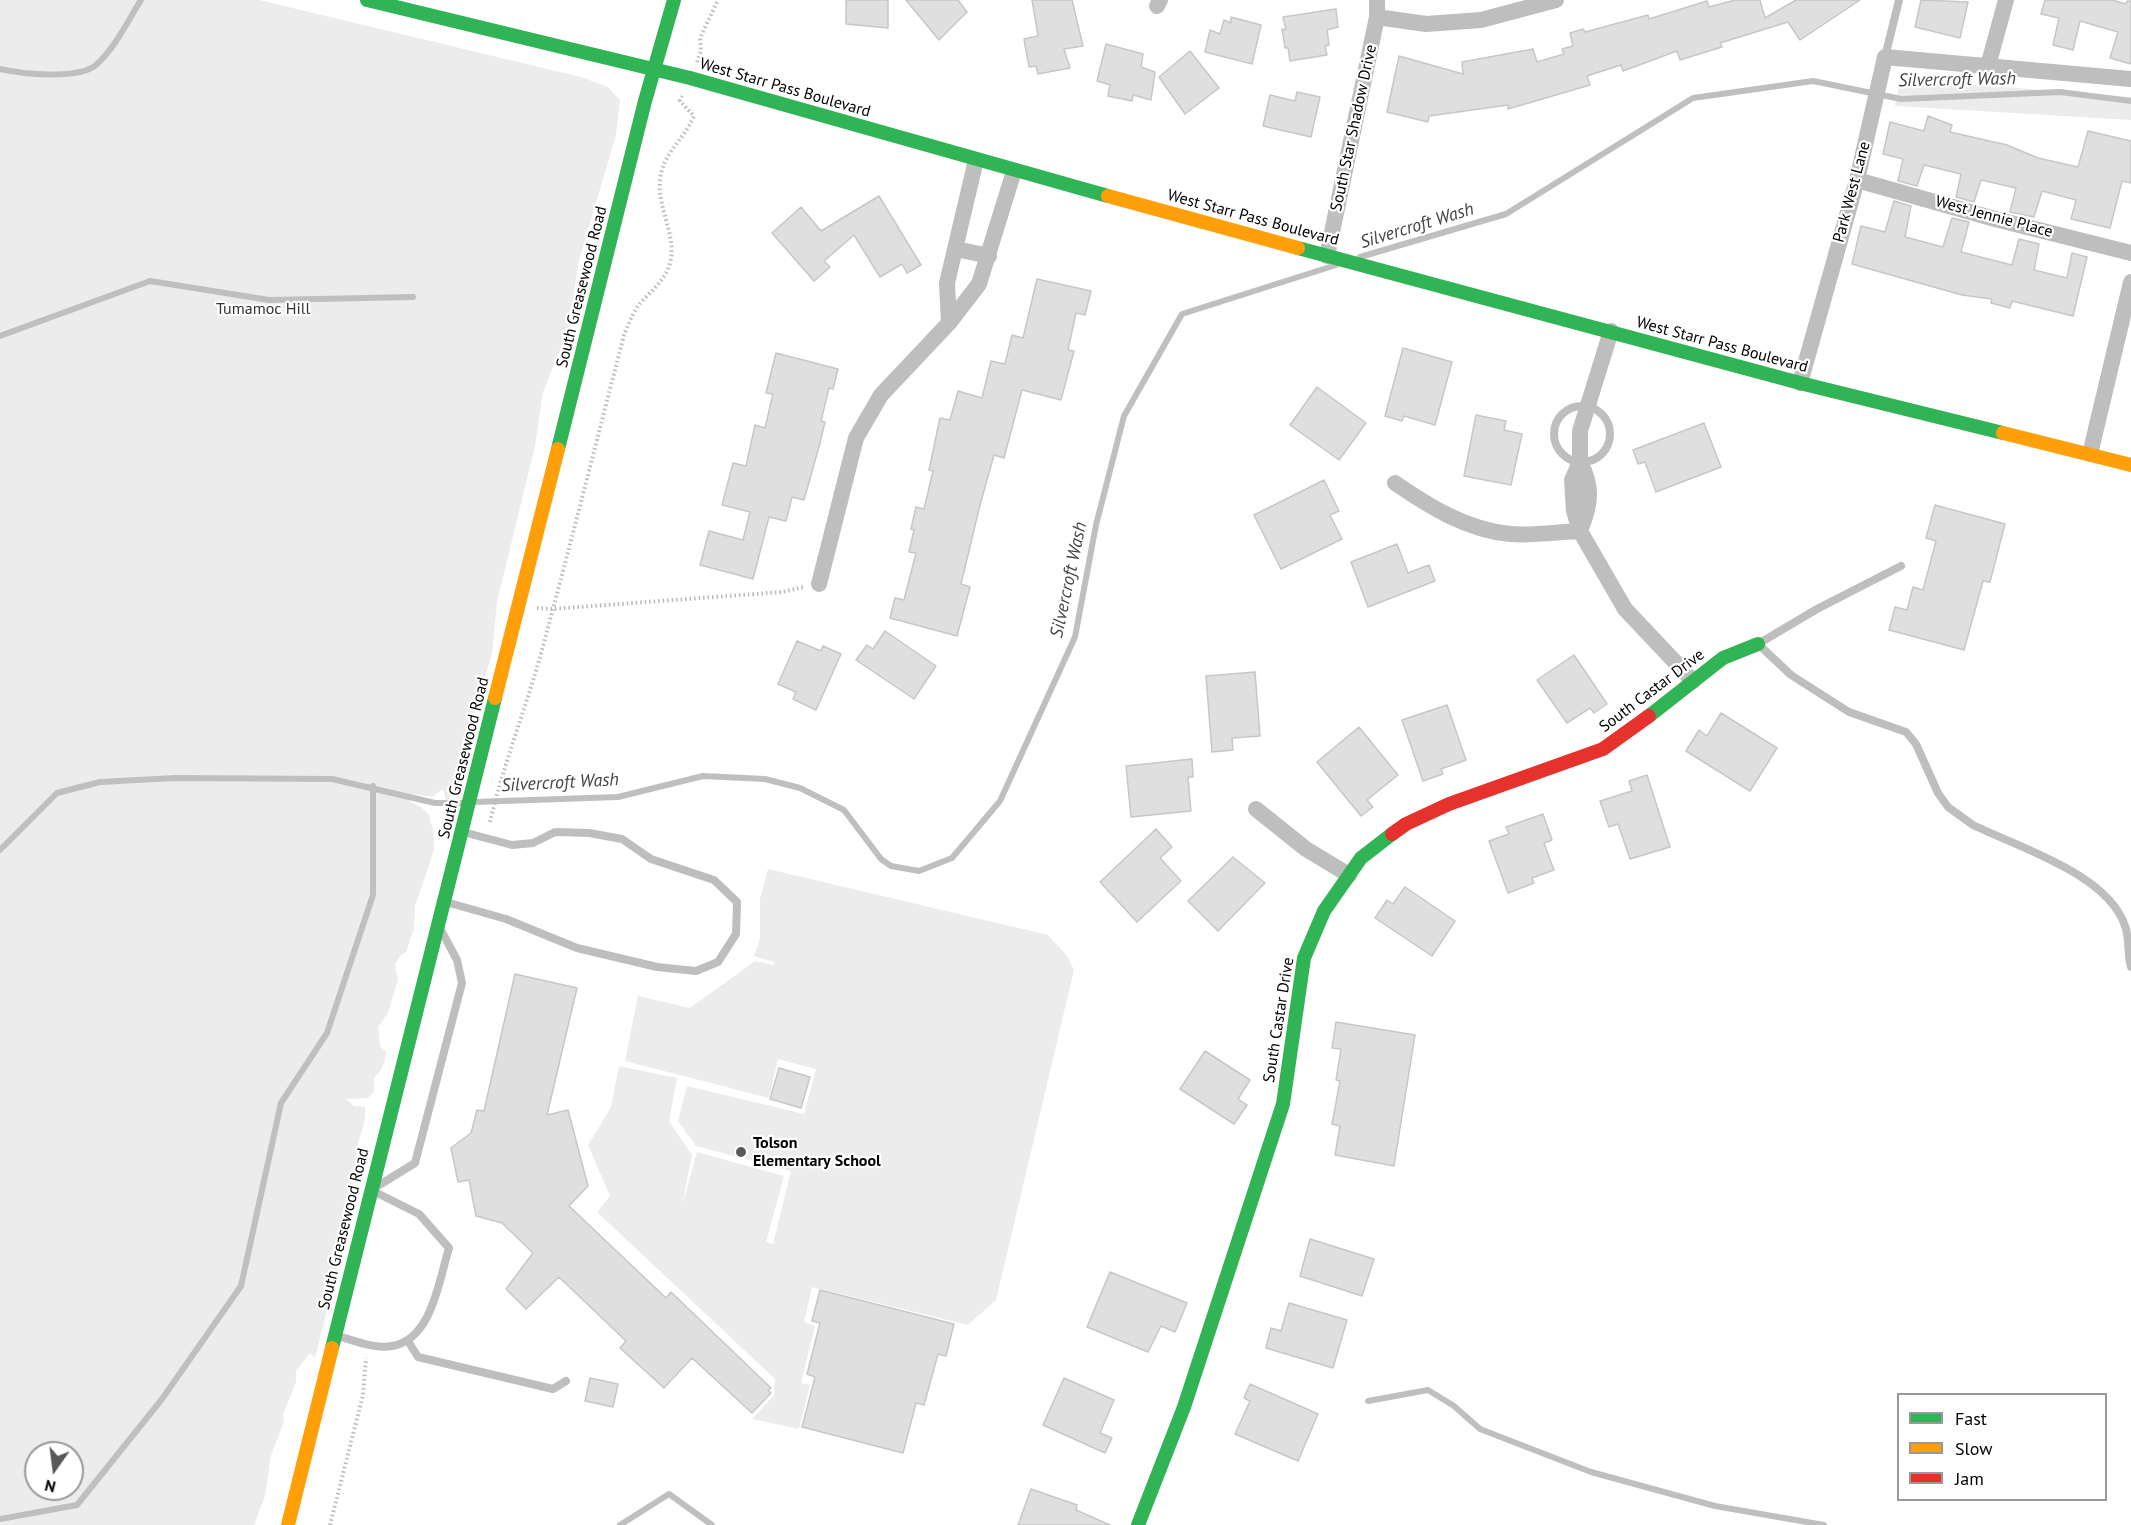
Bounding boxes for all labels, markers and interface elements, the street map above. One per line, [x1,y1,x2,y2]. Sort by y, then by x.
street label: South Star Shadow Drive [1327,43,1381,213]
street label: West Starr Pass Boulevard [697,54,873,122]
water label: Silvercroft Wash [1898,68,2016,92]
street label: Park West Lane [1829,139,1875,245]
street label: West Starr Pass Boulevard [1165,186,1341,250]
street label: West Jennie Place [1933,192,2055,242]
water label: Silvercroft Wash [1357,198,1477,254]
street label: South Greasewood Road [553,204,611,370]
park label: Tumamoc Hill [216,299,310,319]
street label: West Starr Pass Boulevard [1634,313,1810,377]
water label: Silvercroft Wash [1046,520,1092,640]
street label: South Castar Drive [1596,645,1708,737]
street label: South Greasewood Road [435,675,493,841]
water label: Silvercroft Wash [501,769,619,797]
street label: South Castar Drive [1260,956,1298,1084]
place label: Tolson Elementary School [753,1133,881,1171]
marker: Tolson Elementary School [734,1145,748,1159]
street label: South Greasewood Road [315,1146,373,1312]
legend [1897,1393,2107,1501]
text: Fast [1955,1407,1987,1430]
text: Slow [1955,1437,1993,1460]
north arrow [24,1441,84,1501]
text: Jam [1955,1467,1984,1490]
text: N [43,1476,58,1498]

